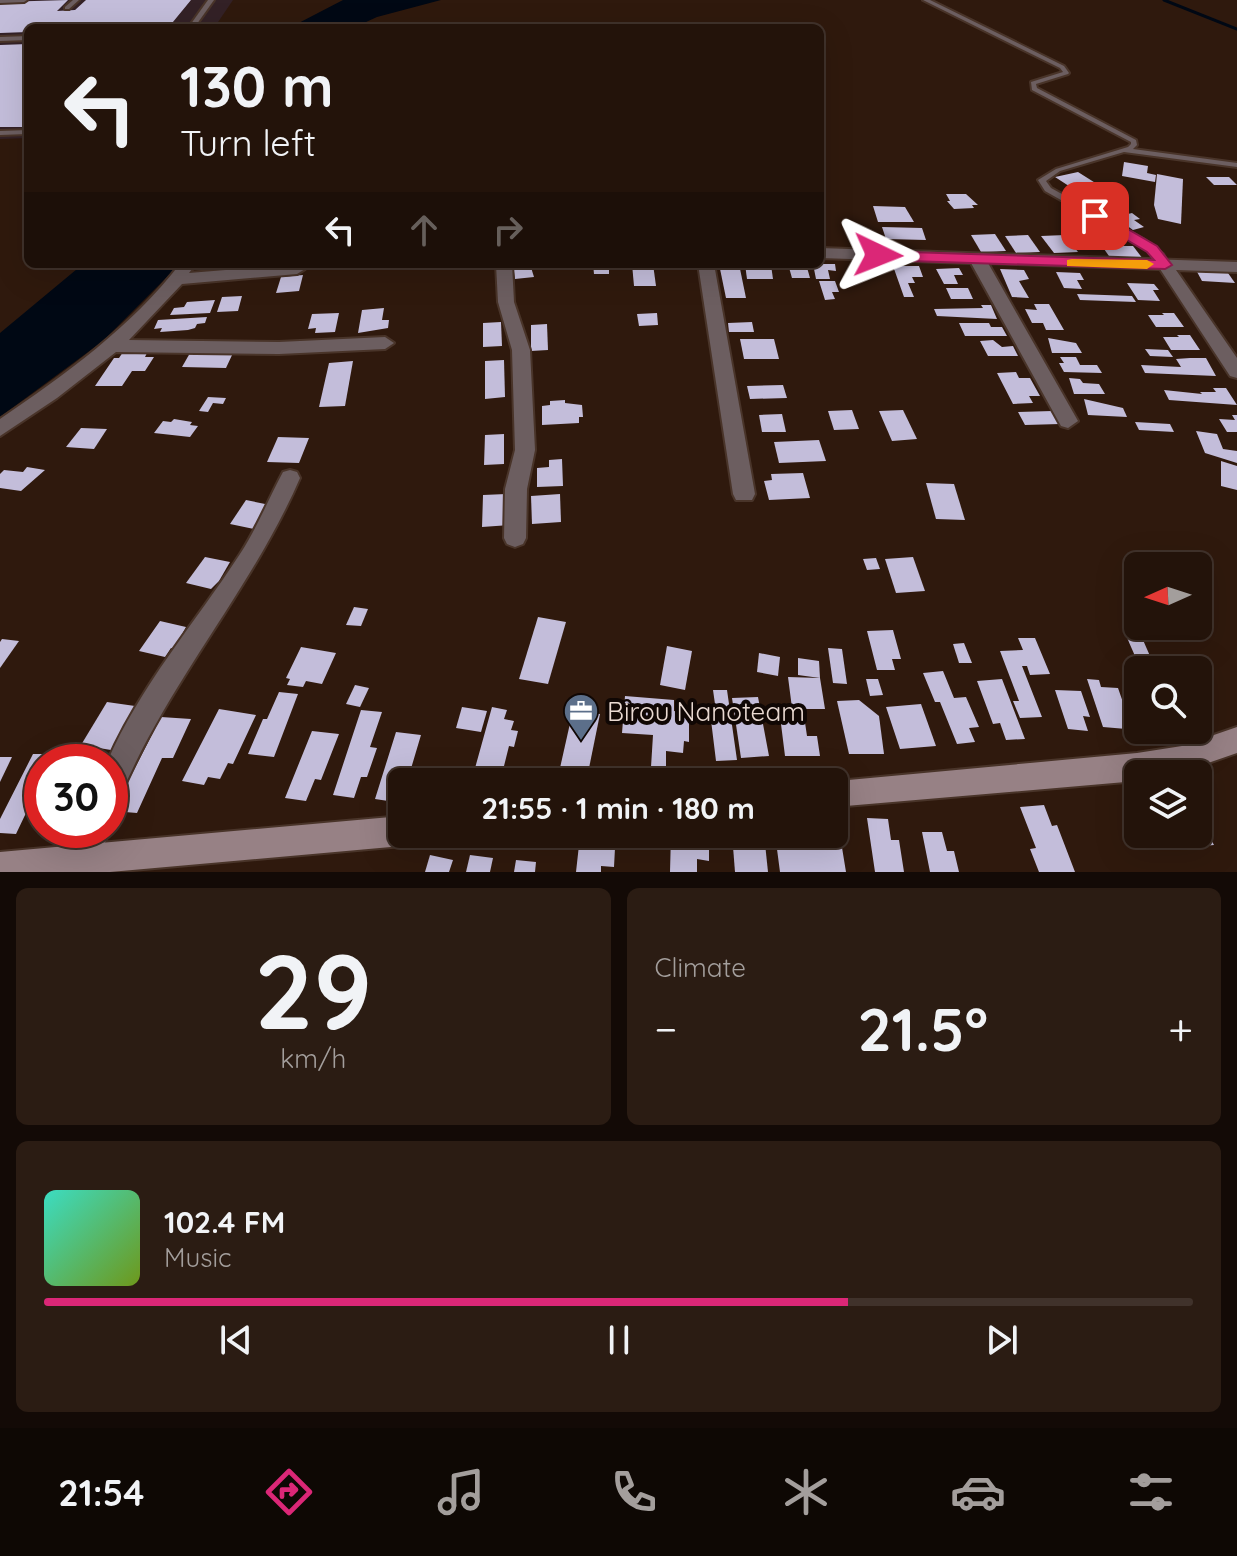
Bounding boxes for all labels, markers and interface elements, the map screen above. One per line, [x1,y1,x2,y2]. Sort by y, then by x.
text: 130 m [180,51,334,121]
icon: left [48,56,152,160]
text: Turn left [180,120,316,165]
pin [1061,182,1129,250]
icon: arrive [1073,194,1117,238]
icon: left [318,208,362,252]
icon: ahead [402,208,446,252]
icon: right [486,208,530,252]
position arrow [836,213,920,297]
north arrow [1124,552,1212,640]
map controls [1124,552,1212,848]
button: search [1124,656,1212,744]
office icon: Birou Nanoteam [562,692,600,742]
place label: Birou Nanoteam [607,695,805,728]
speed limit sign: 30 [24,744,128,848]
button: layers [1124,760,1212,848]
text: 21:55 · 1 min · 180 m [481,789,755,827]
text: 29 [254,925,372,1055]
text: Climate [655,951,746,984]
text: 21.5° [858,991,988,1066]
text: − [655,1001,677,1056]
text: + [1168,1001,1193,1056]
text: km/h [280,1042,346,1075]
text: 102.4 FM [164,1203,285,1241]
text: Music [164,1241,232,1274]
icon: previous [214,1318,258,1362]
icon: pause [597,1318,641,1362]
icon: next [980,1318,1024,1362]
icon: directions [261,1464,317,1520]
icon: music [433,1464,489,1520]
icon: phone [606,1464,662,1520]
icon: climate [778,1464,834,1520]
icon: car [950,1464,1006,1520]
icon: filters [1123,1464,1179,1520]
text: 21:54 [58,1470,144,1515]

